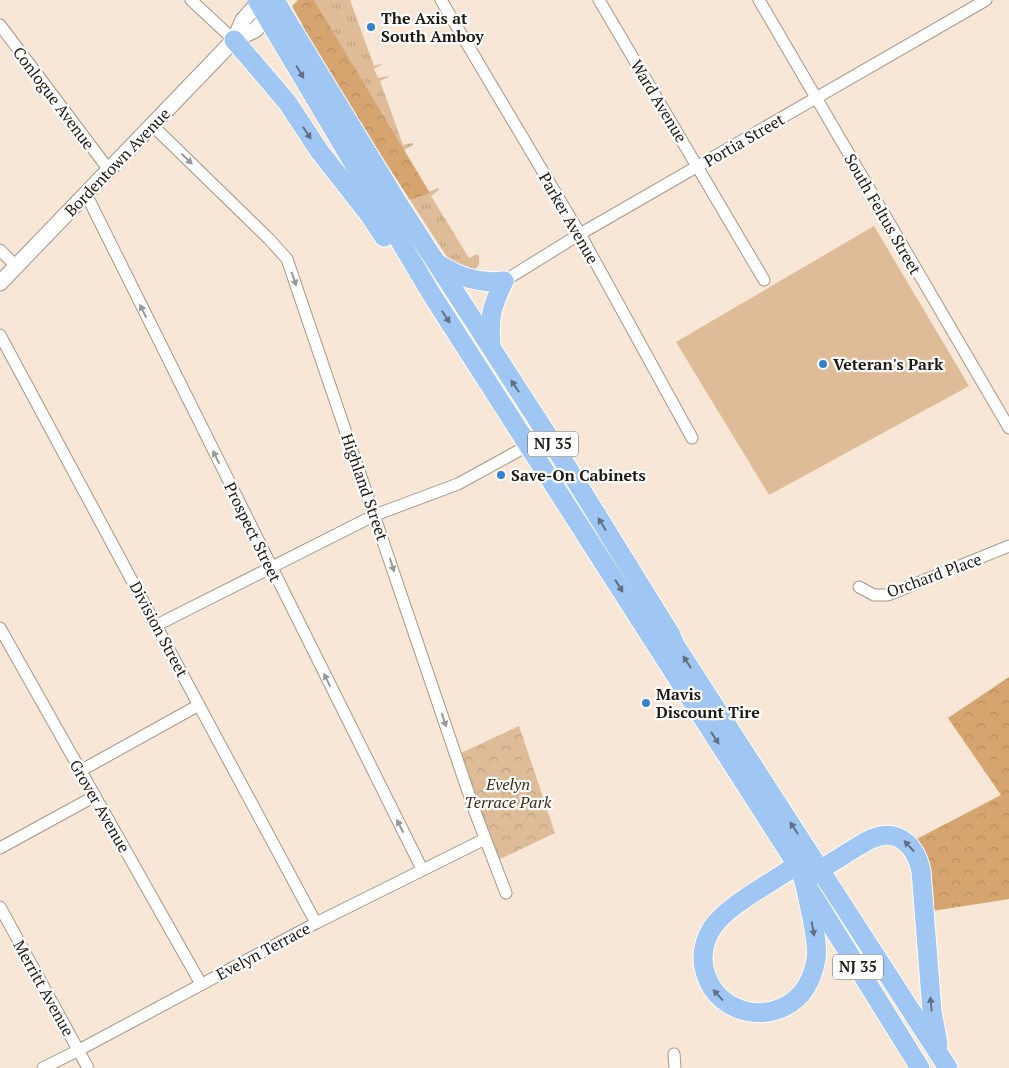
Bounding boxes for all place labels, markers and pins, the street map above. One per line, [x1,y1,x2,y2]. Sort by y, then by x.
place label: The Axis at South Amboy [381,7,484,47]
marker: The Axis at South Amboy [365,21,377,33]
place label: Veteran's Park [833,353,944,375]
marker: Veteran's Park [817,358,829,370]
place label: Save-On Cabinets [511,464,646,486]
marker: Save-On Cabinets [495,469,507,481]
place label: Mavis Discount Tire [656,683,760,723]
marker: Mavis Discount Tire [640,697,652,709]

